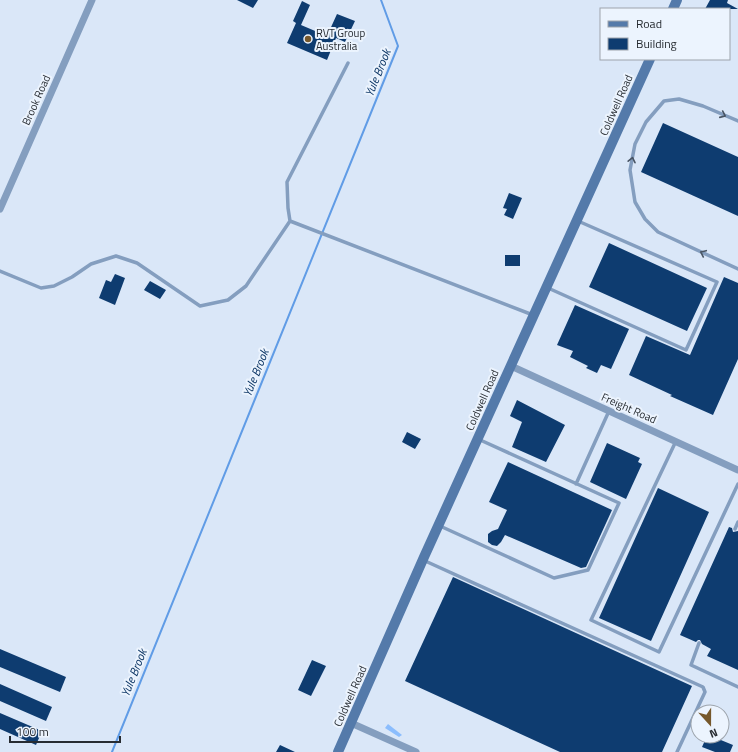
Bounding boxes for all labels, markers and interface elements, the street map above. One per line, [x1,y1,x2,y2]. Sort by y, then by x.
legend [600,8,730,60]
text: Road [636,14,662,33]
place label: RVT Group Australia [316,25,365,54]
marker: RVT Group Australia [303,34,313,44]
text: Building [636,34,677,53]
water label: Yule Brook [359,45,396,99]
street label: Brook Road [18,72,54,128]
street label: Coldwell Road [595,72,637,138]
one-way arrow [719,110,726,118]
one-way arrow [627,157,635,163]
one-way arrow [699,250,707,258]
water label: Yule Brook [237,345,274,399]
street label: Coldwell Road [461,367,503,433]
street label: Freight Road [599,389,659,427]
water label: Yule Brook [115,645,152,699]
street label: Coldwell Road [329,663,371,729]
north arrow [690,704,730,744]
scale bar [10,718,120,744]
text: 100 m [16,722,49,741]
text: N [707,725,720,742]

